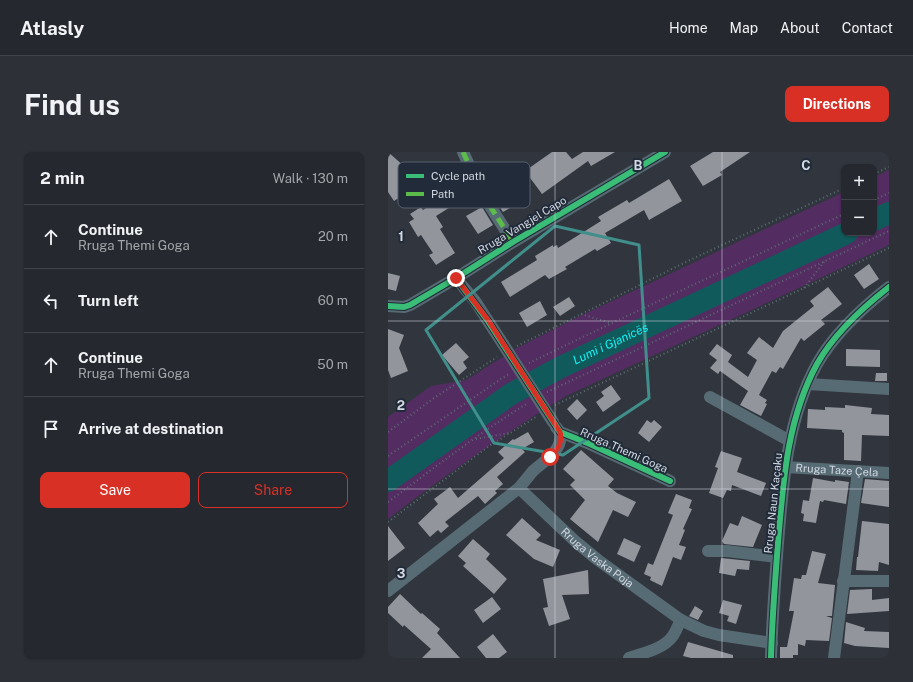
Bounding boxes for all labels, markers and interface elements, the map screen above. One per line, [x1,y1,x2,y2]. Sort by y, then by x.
text: Atlasly [20,17,84,39]
text: Home [669,20,708,36]
text: Map [730,20,758,36]
text: About [780,20,820,36]
text: Contact [842,20,893,36]
button: Directions [785,86,889,122]
text: Find us [24,88,120,121]
text: B [634,158,643,173]
text: C [801,158,811,173]
legend [398,162,530,208]
map controls [841,164,877,236]
button: + [841,164,877,200]
text: 2 min [40,168,85,188]
text: Cycle path [431,170,485,182]
text: Walk · 130 m [273,171,348,186]
text: Path [431,188,454,200]
street label: Rruga Vangjel Capo [476,194,568,256]
button: − [841,200,877,236]
text: Continue [78,221,143,238]
icon: ahead [40,226,62,248]
text: 20 m [318,229,348,244]
text: 1 [398,229,404,244]
text: Rruga Themi Goga [78,238,190,253]
route end [447,269,465,287]
icon: left [40,290,62,312]
text: Turn left [78,292,139,309]
text: 60 m [318,293,348,308]
water label: Lumi i Gjanicës [571,320,650,367]
text: Continue [78,349,143,366]
icon: ahead [40,354,62,376]
text: 50 m [317,357,348,372]
text: Rruga Themi Goga [78,366,190,381]
text: 2 [397,398,405,413]
icon: arrive [40,418,62,440]
text: Arrive at destination [78,420,223,437]
street label: Rruga Themi Goga [578,425,670,475]
route start [541,448,559,466]
street label: Rruga Naun Kaçaku [762,452,785,554]
street label: Rruga Taze Çela [795,462,879,478]
button: Save [40,472,190,508]
button: Share [198,472,348,508]
street label: Rruga Vaska Poja [559,525,636,590]
text: 3 [397,566,406,581]

